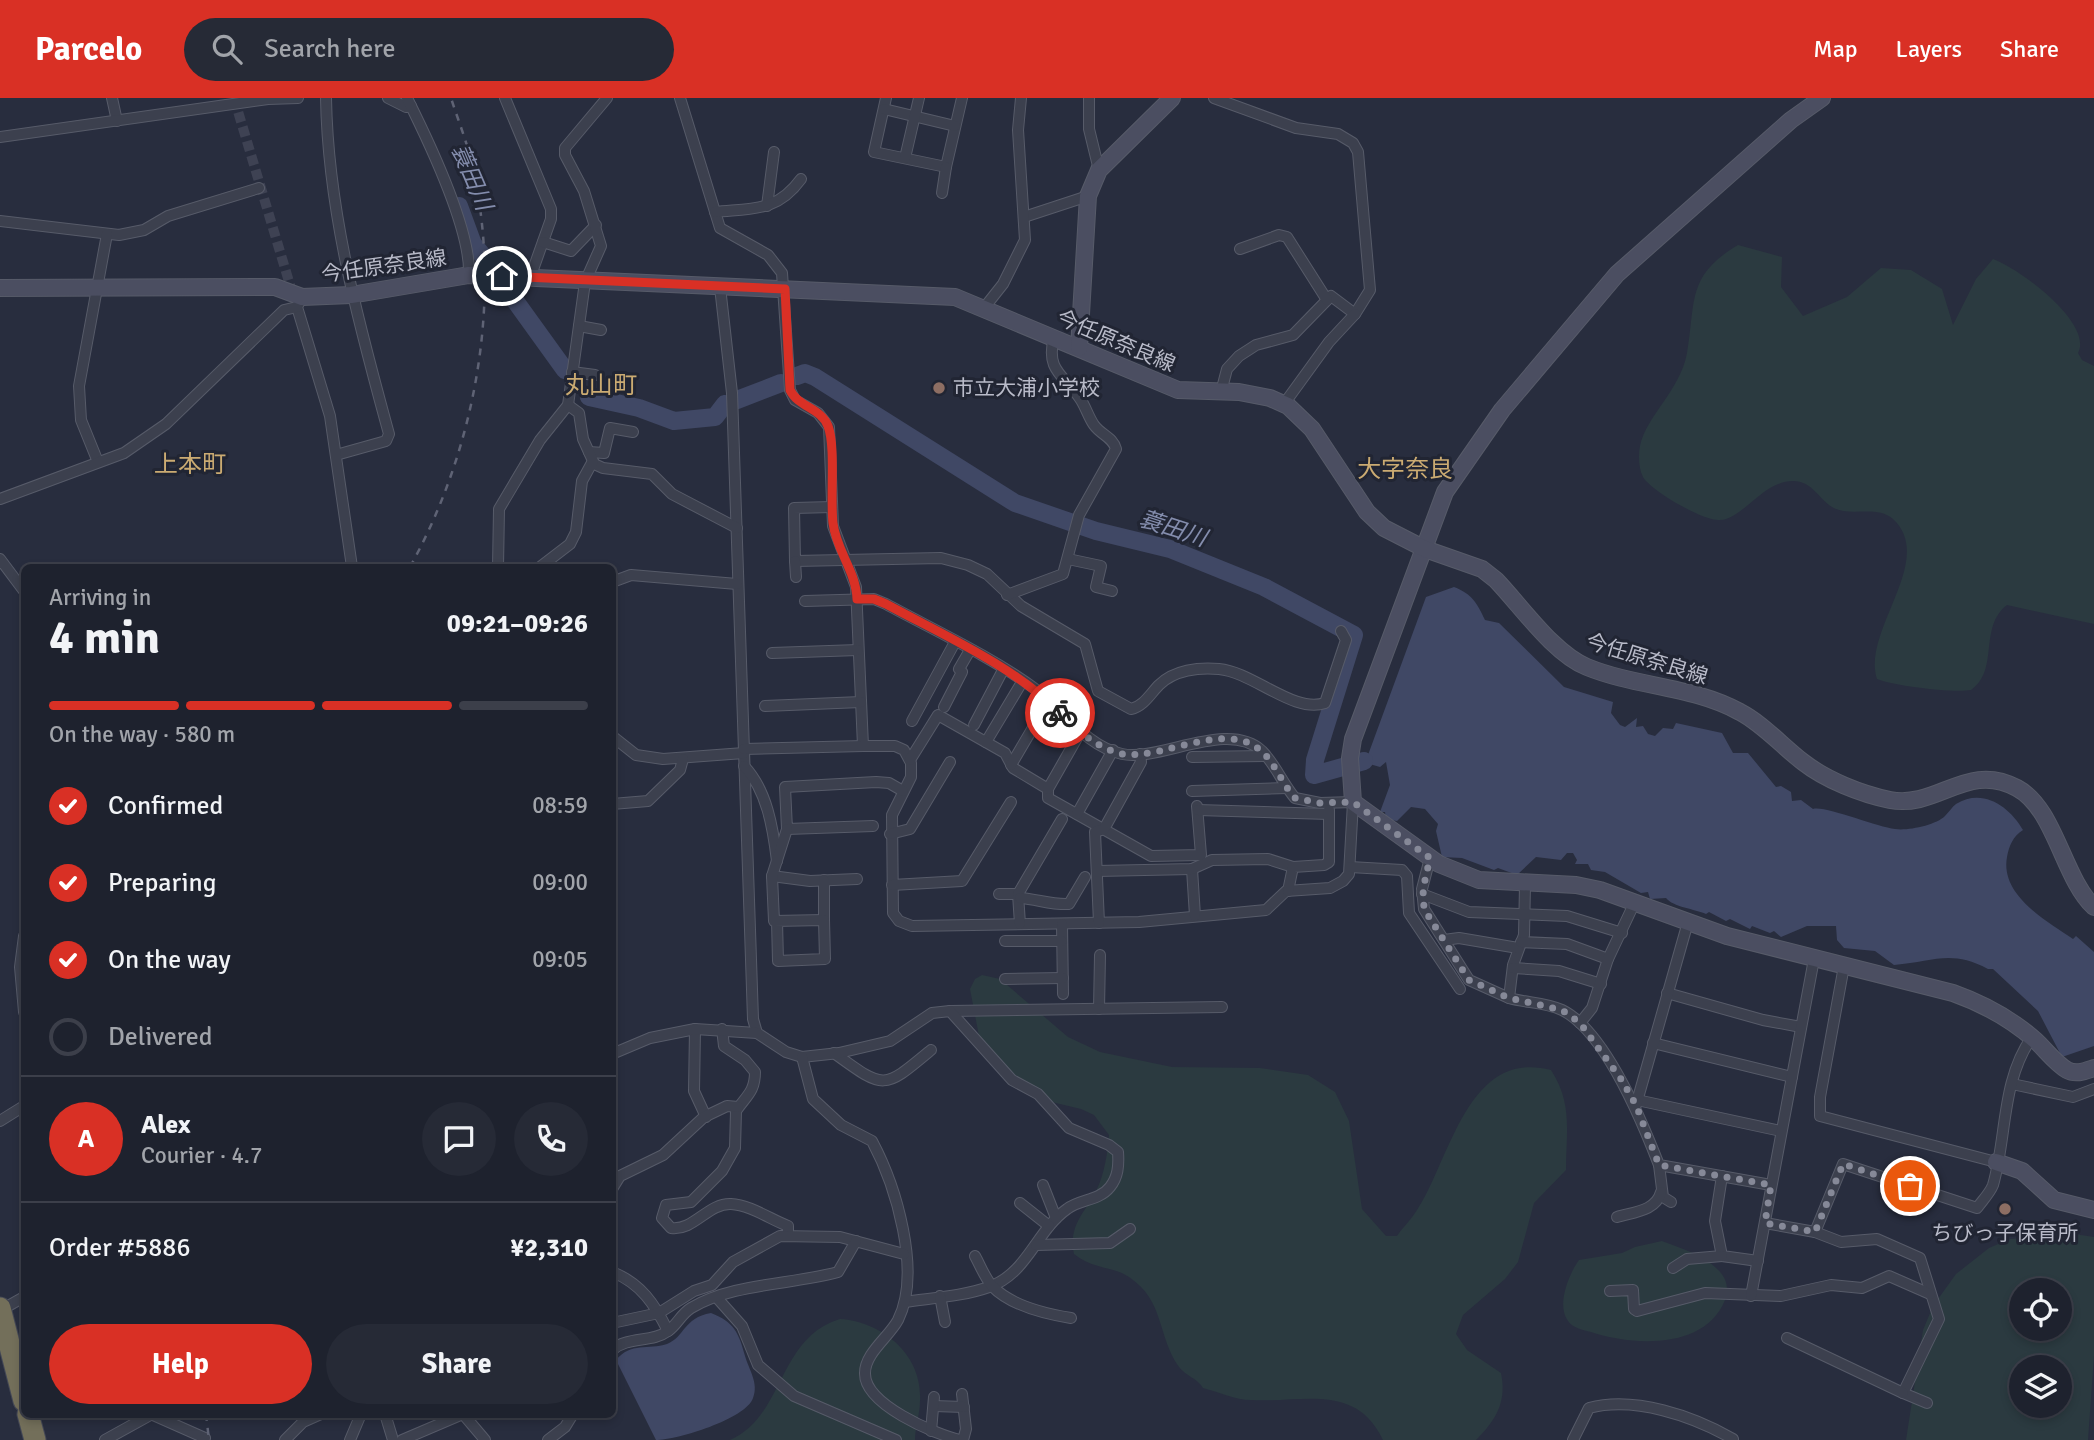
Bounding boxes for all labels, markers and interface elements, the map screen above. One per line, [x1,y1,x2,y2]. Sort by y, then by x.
search box [184,18,674,81]
text: Parcelo [35,29,142,70]
icon: search [208,30,246,68]
text: Search here [264,33,395,65]
text: Map [1813,34,1858,64]
text: Layers [1896,34,1962,64]
text: Share [2000,34,2059,64]
water label: 蓑田川 [445,140,500,217]
street label: 今任原奈良線 [320,244,448,288]
pin [472,246,532,306]
icon: home [483,257,521,295]
street label: 今任原奈良線 [1053,304,1179,378]
district label: 丸山町 [565,370,637,400]
place label: 市立大浦小学校 [953,375,1100,401]
marker: 市立大浦小学校 [931,380,947,396]
district label: 上本町 [154,449,226,479]
district label: 大字奈良 [1357,454,1453,484]
water label: 蓑田川 [1136,504,1213,554]
text: Arriving in [49,583,151,612]
text: 09:21–09:26 [447,608,588,640]
text: 4 min [49,610,160,666]
street label: 今任原奈良線 [1583,628,1711,690]
courier [1025,678,1095,748]
icon: bike [1041,694,1079,732]
text: On the way · 580 m [49,720,235,749]
icon: check [49,787,87,825]
text: Confirmed [108,790,223,822]
text: 08:59 [532,791,588,820]
icon: check [49,864,87,902]
text: Preparing [108,867,216,899]
text: 09:00 [532,868,588,897]
icon: check [49,941,87,979]
text: On the way [108,944,231,976]
text: 09:05 [532,945,588,974]
text: Delivered [108,1021,213,1053]
button: chat [422,1102,496,1176]
button: phone [514,1102,588,1176]
text: Alex [141,1109,191,1141]
text: A [78,1123,94,1155]
text: Courier · 4.7 [141,1141,262,1170]
pin [1880,1156,1940,1216]
icon: bag [1891,1167,1929,1205]
marker: ちびっ子保育所 [1997,1201,2013,1217]
place label: ちびっ子保育所 [1932,1220,2079,1246]
text: Order #5886 [49,1232,190,1264]
text: ¥2,310 [510,1232,588,1264]
map controls [2009,1278,2072,1418]
button: locate [2009,1278,2072,1341]
button: Help [49,1324,312,1404]
button: Share [326,1324,588,1404]
button: layers [2009,1355,2072,1418]

